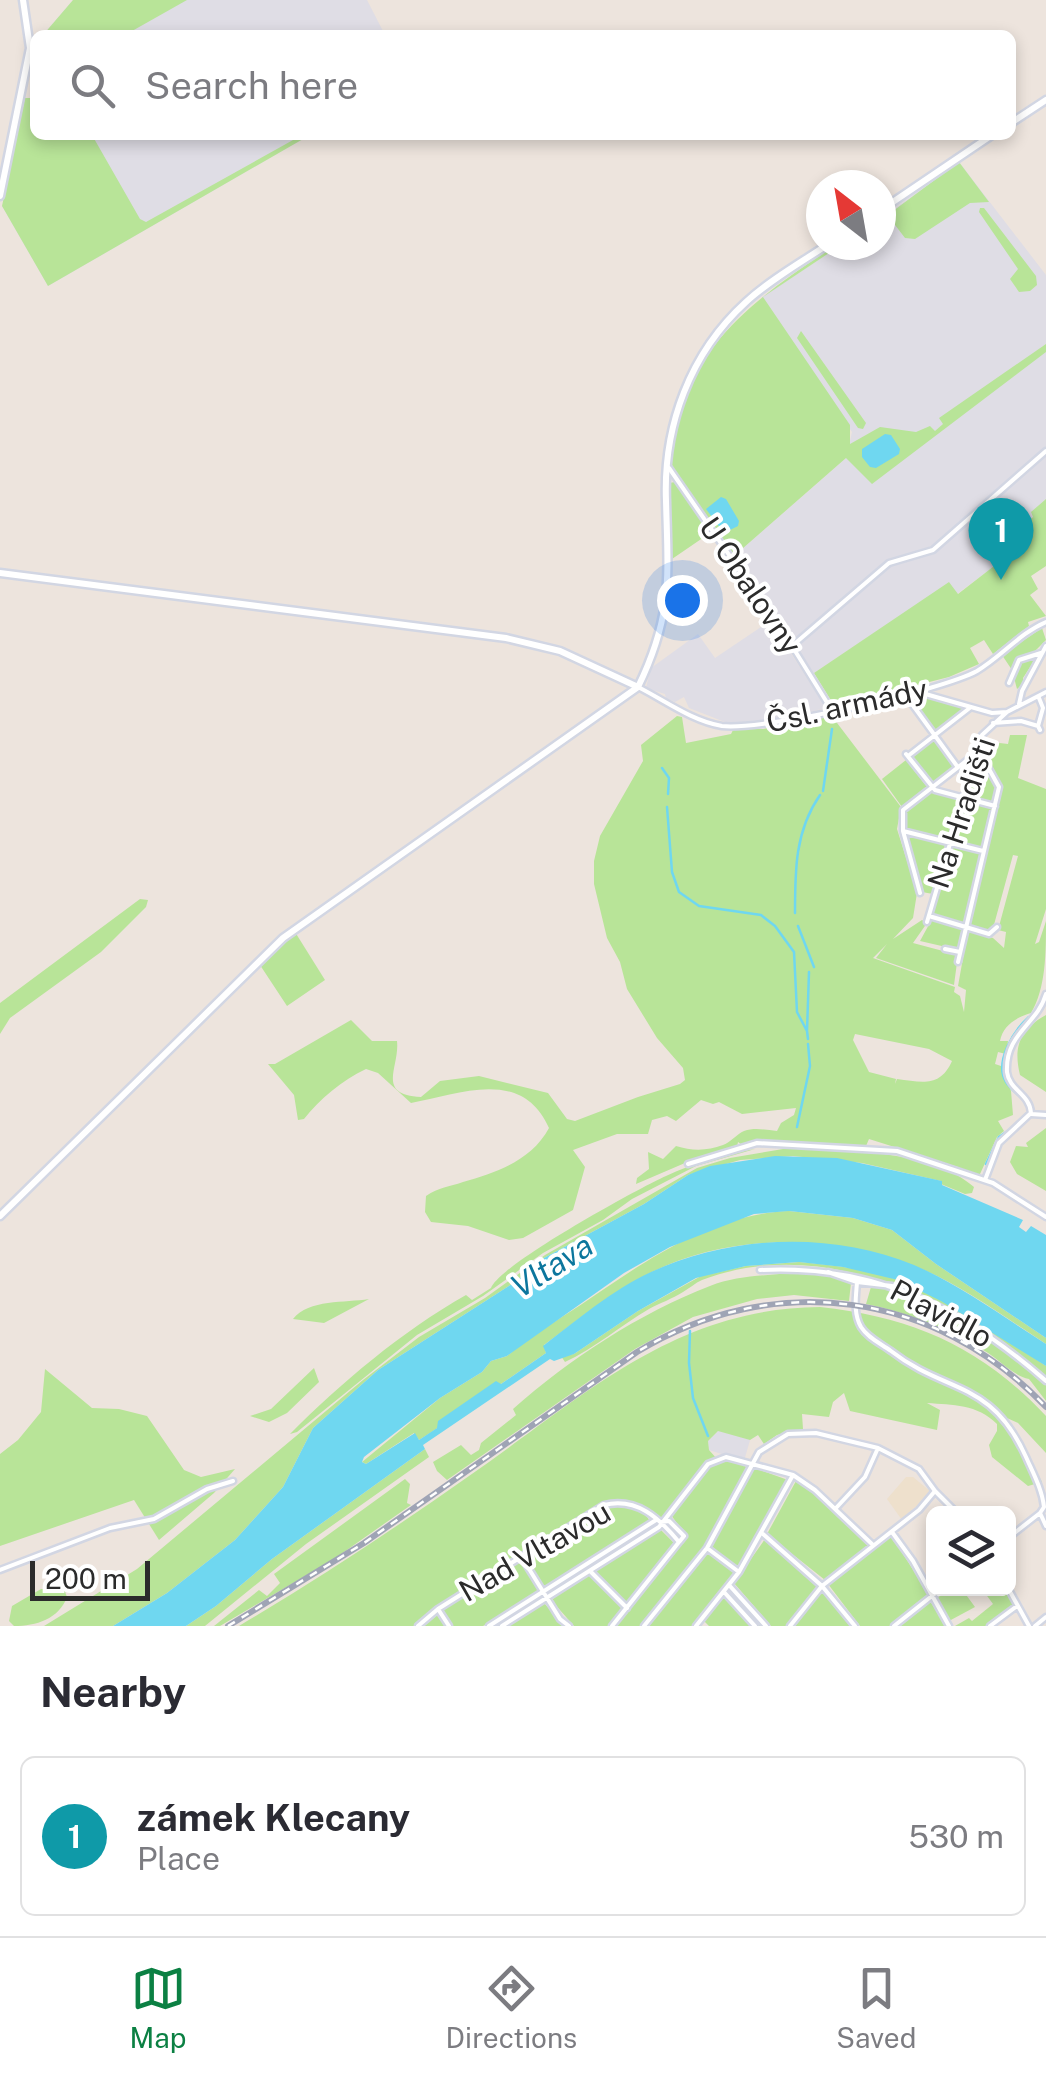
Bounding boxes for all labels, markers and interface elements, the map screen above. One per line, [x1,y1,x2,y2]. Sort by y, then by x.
search box [30,30,1016,140]
icon: search [65,58,120,113]
text: Search here [145,63,358,108]
north arrow [806,170,896,260]
pin: 1 [968,498,1034,580]
street label: U Obalovny [692,510,810,661]
your location [657,575,708,626]
street label: Čsl. armády [763,670,931,740]
street label: Na Hradišti [920,733,1002,893]
water label: Vltava [504,1226,599,1305]
street label: Plavidlo [884,1271,999,1355]
street label: Nad Vltavou [453,1493,616,1609]
map controls [926,1506,1016,1596]
button: layers [926,1506,1016,1596]
scale bar [30,1556,150,1600]
text: 200 m [45,1562,127,1595]
text: Nearby [40,1667,186,1716]
text: zámek Klecany [137,1795,410,1840]
text: 1 [68,1818,81,1855]
text: 530 m [909,1818,1004,1855]
text: Place [137,1840,220,1877]
tab: Map [130,1961,186,2054]
tab: Directions [446,1961,577,2054]
tab: Saved [836,1961,916,2054]

